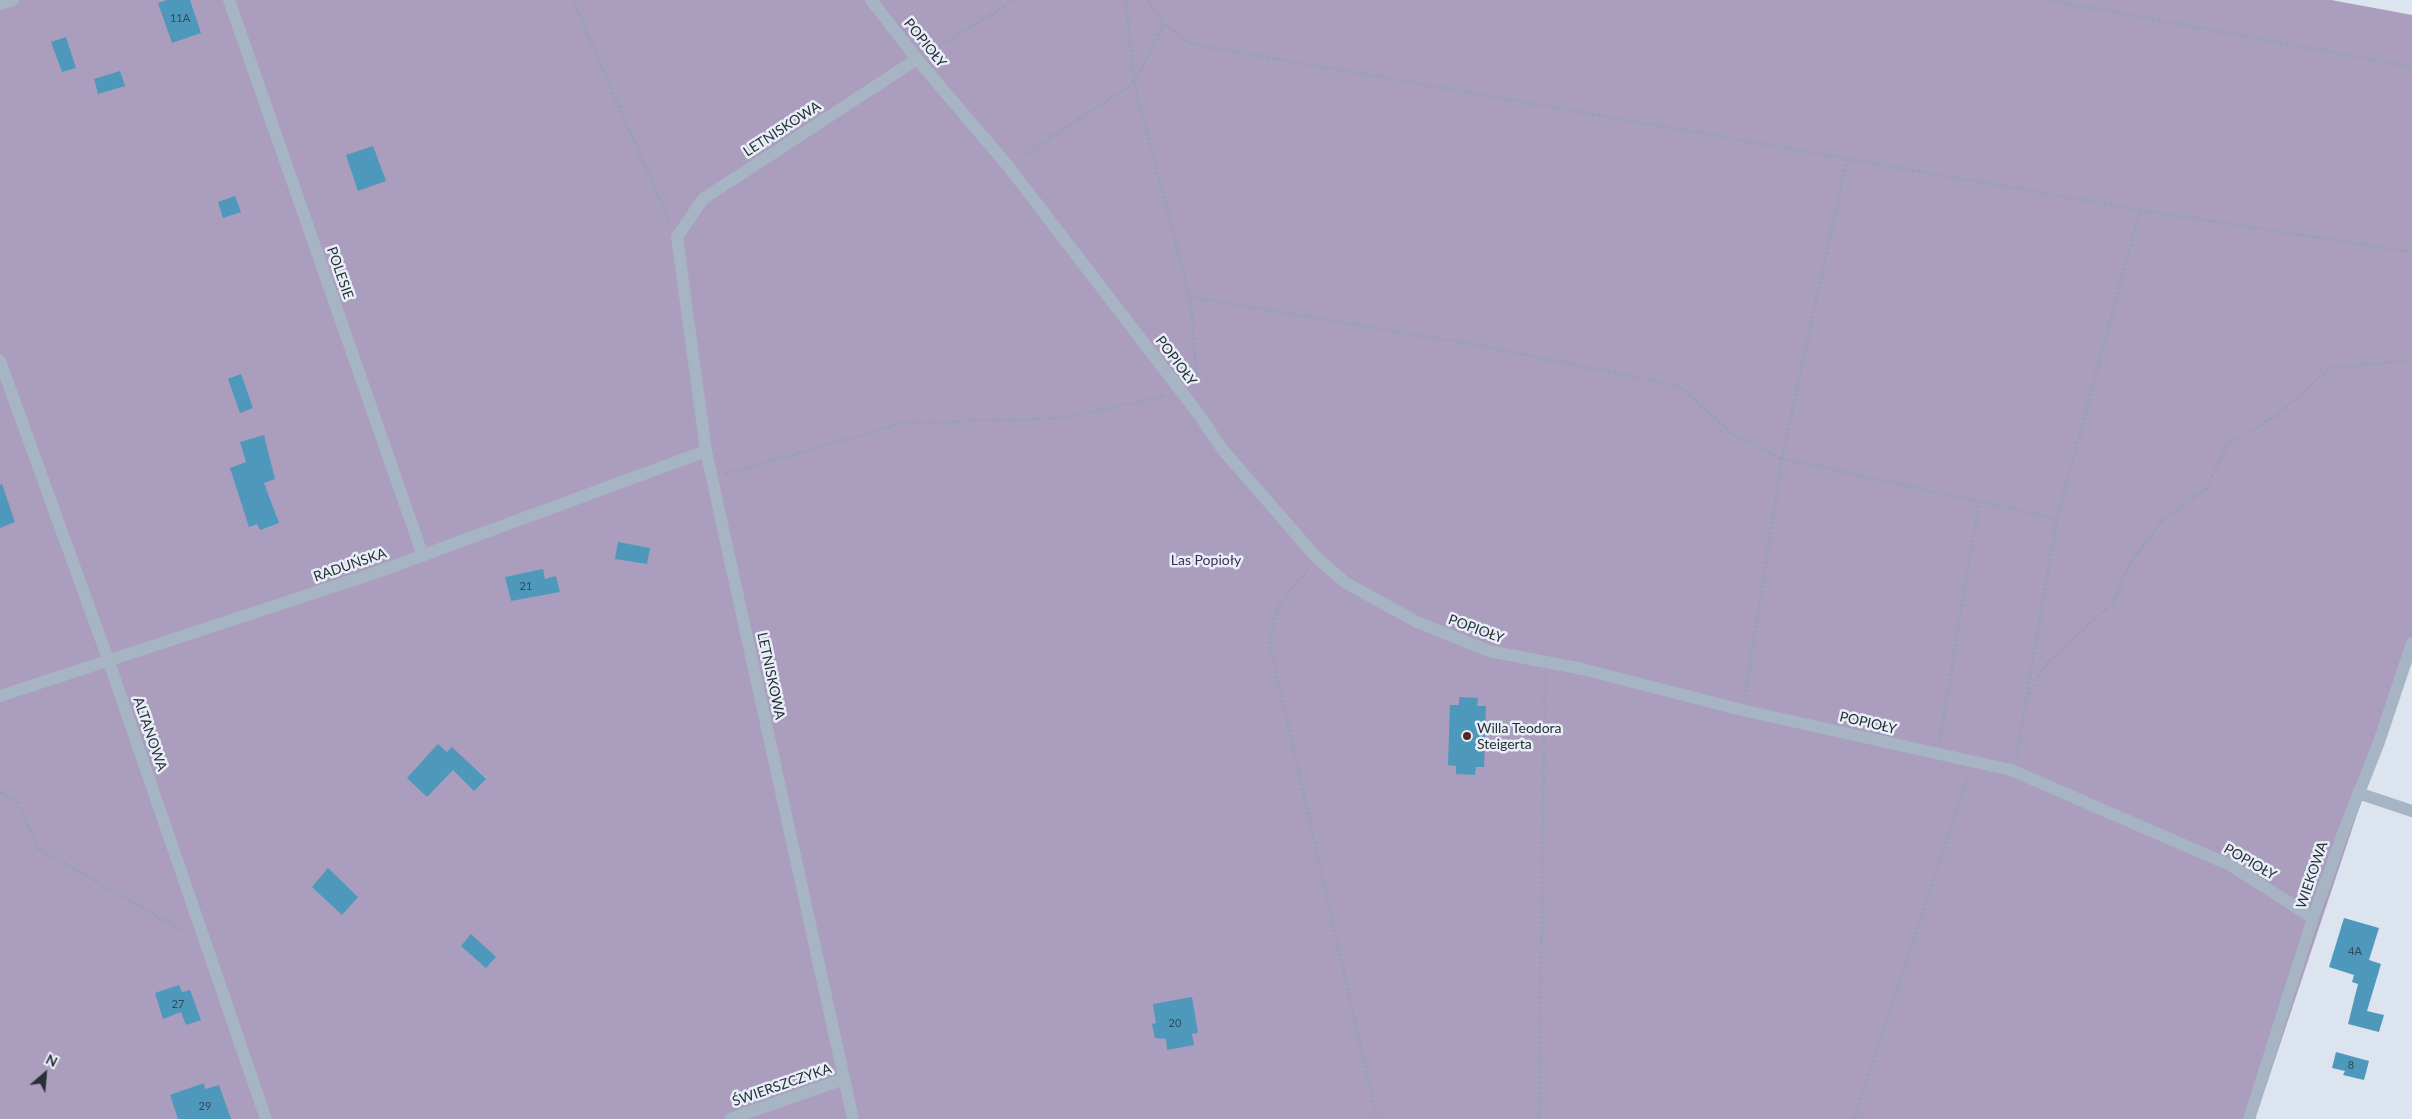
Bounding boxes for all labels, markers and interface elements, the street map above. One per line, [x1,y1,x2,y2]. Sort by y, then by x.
house number: 11A [170,11,190,25]
street label: POPIOŁY [900,15,950,71]
street label: LETNISKOWA [740,98,824,160]
street label: POLESIE [323,245,357,301]
street label: POPIOŁY [1152,333,1200,389]
street label: RADUŃSKA [311,545,389,585]
park label: Las Popioły [1171,552,1241,568]
house number: 21 [520,579,532,593]
street label: POPIOŁY [1446,611,1506,647]
street label: LETNISKOWA [754,631,788,721]
street label: ALTANOWA [129,695,171,773]
street label: POPIOŁY [1838,708,1898,738]
place label: Willa Teodora Steigerta [1477,720,1562,752]
marker: Willa Teodora Steigerta [1461,730,1473,742]
street label: WIEKOWA [2293,839,2331,911]
street label: POPIOŁY [2221,840,2279,884]
house number: 4A [2348,944,2362,958]
house number: 27 [172,997,184,1011]
house number: 20 [1169,1016,1181,1030]
north arrow [20,1049,70,1099]
text: N [43,1050,61,1070]
house number: 8 [2348,1058,2354,1072]
street label: ŚWIERSZCZYKA [730,1060,834,1110]
house number: 29 [199,1099,211,1113]

